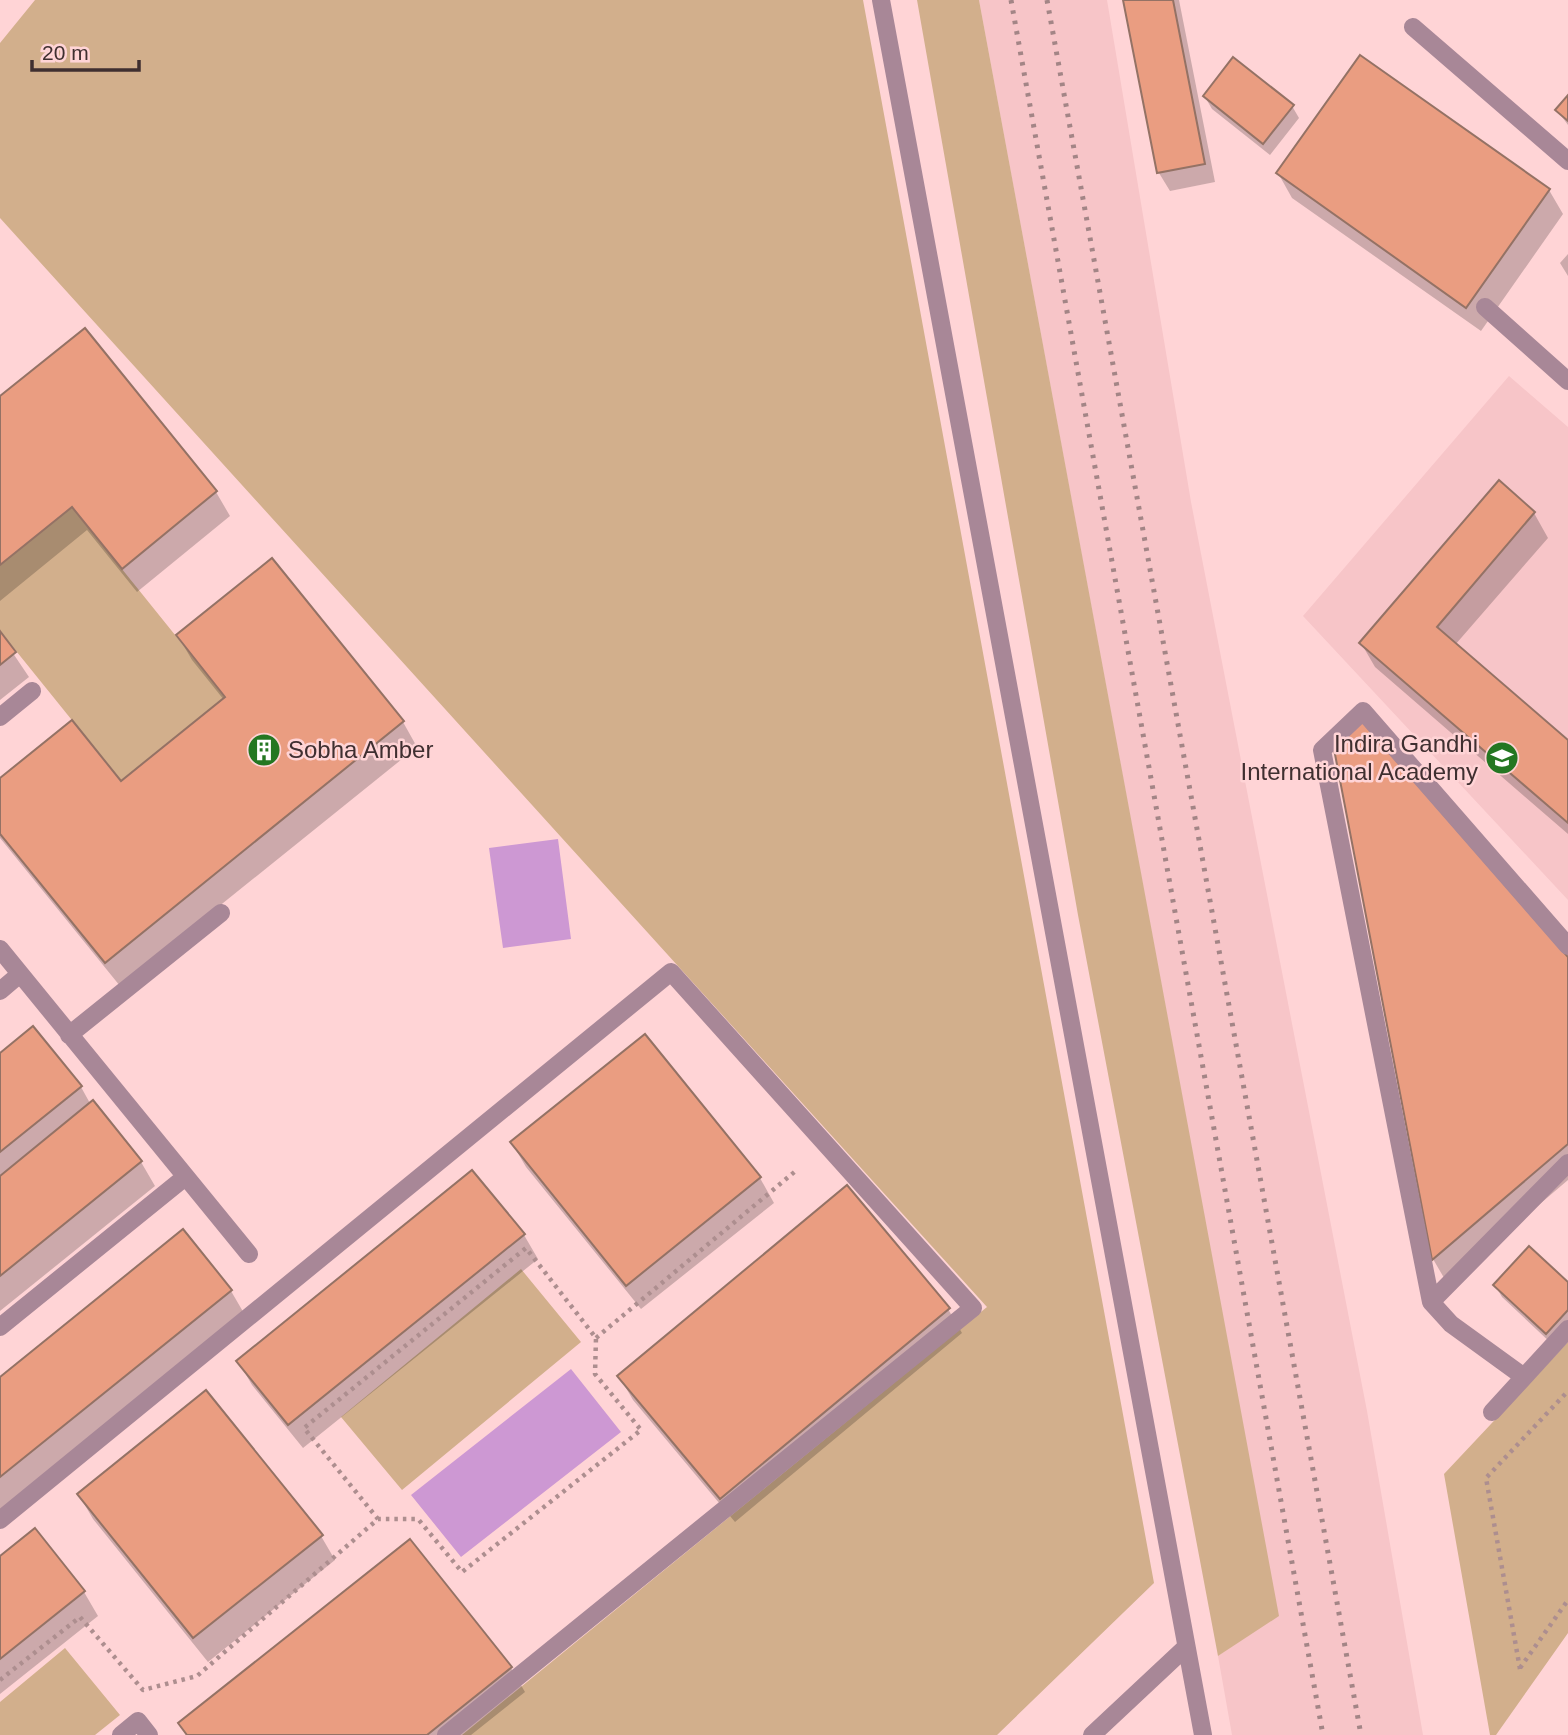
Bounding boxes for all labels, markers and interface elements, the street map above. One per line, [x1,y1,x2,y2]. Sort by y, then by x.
scale bar [32,28,138,72]
text: 20 m [42,41,89,64]
place label: Indira Gandhi International Academy [1241,730,1478,785]
building icon: Sobha Amber [245,731,283,769]
place label: Sobha Amber [288,736,433,763]
school or university icon: Indira Gandhi International Academy [1483,739,1521,777]

